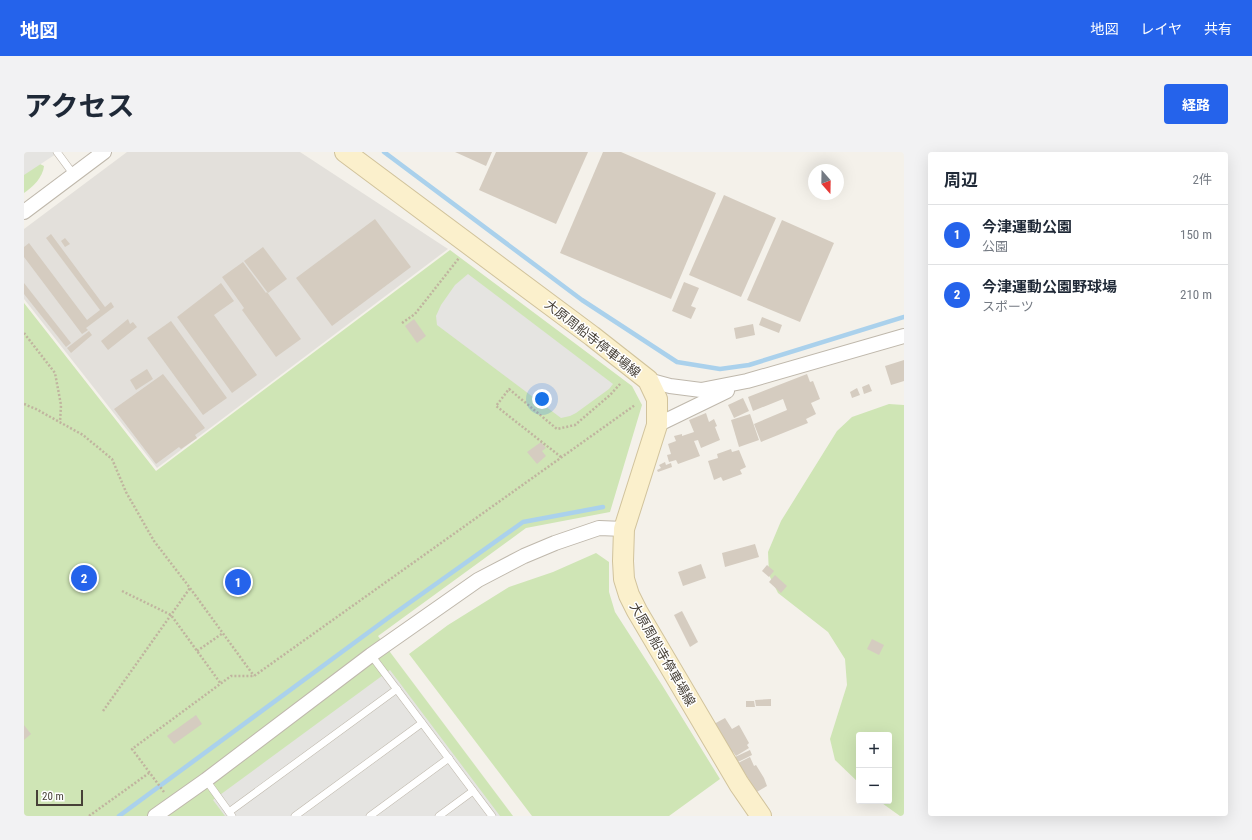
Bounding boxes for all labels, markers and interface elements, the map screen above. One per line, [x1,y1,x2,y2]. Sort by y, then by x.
text: 地図 [20,19,58,42]
text: 地図 [1090,21,1118,37]
text: レイヤ [1140,21,1182,37]
text: 共有 [1204,21,1232,37]
button: 経路 [1164,84,1228,124]
text: アクセス [24,90,135,123]
north arrow [808,164,844,200]
text: 周辺 [944,170,978,190]
text: 2件 [1193,172,1212,187]
text: 今津運動公園 [982,218,1072,236]
text: 1 [954,227,960,242]
text: 150 m [1180,227,1212,242]
text: 公園 [982,239,1008,254]
text: 今津運動公園野球場 [982,278,1117,296]
text: 2 [954,287,960,302]
text: 210 m [1180,287,1212,302]
street label: 大原周船寺停車場線 [542,296,643,380]
text: スポーツ [982,299,1034,314]
your location [532,389,552,409]
pin: 2 [71,563,97,593]
pin: 1 [225,567,251,597]
street label: 大原周船寺停車場線 [627,600,698,709]
map controls [856,732,892,804]
button: + [856,732,892,768]
button: − [856,768,892,804]
scale bar [36,788,83,807]
text: 20 m [42,790,64,803]

